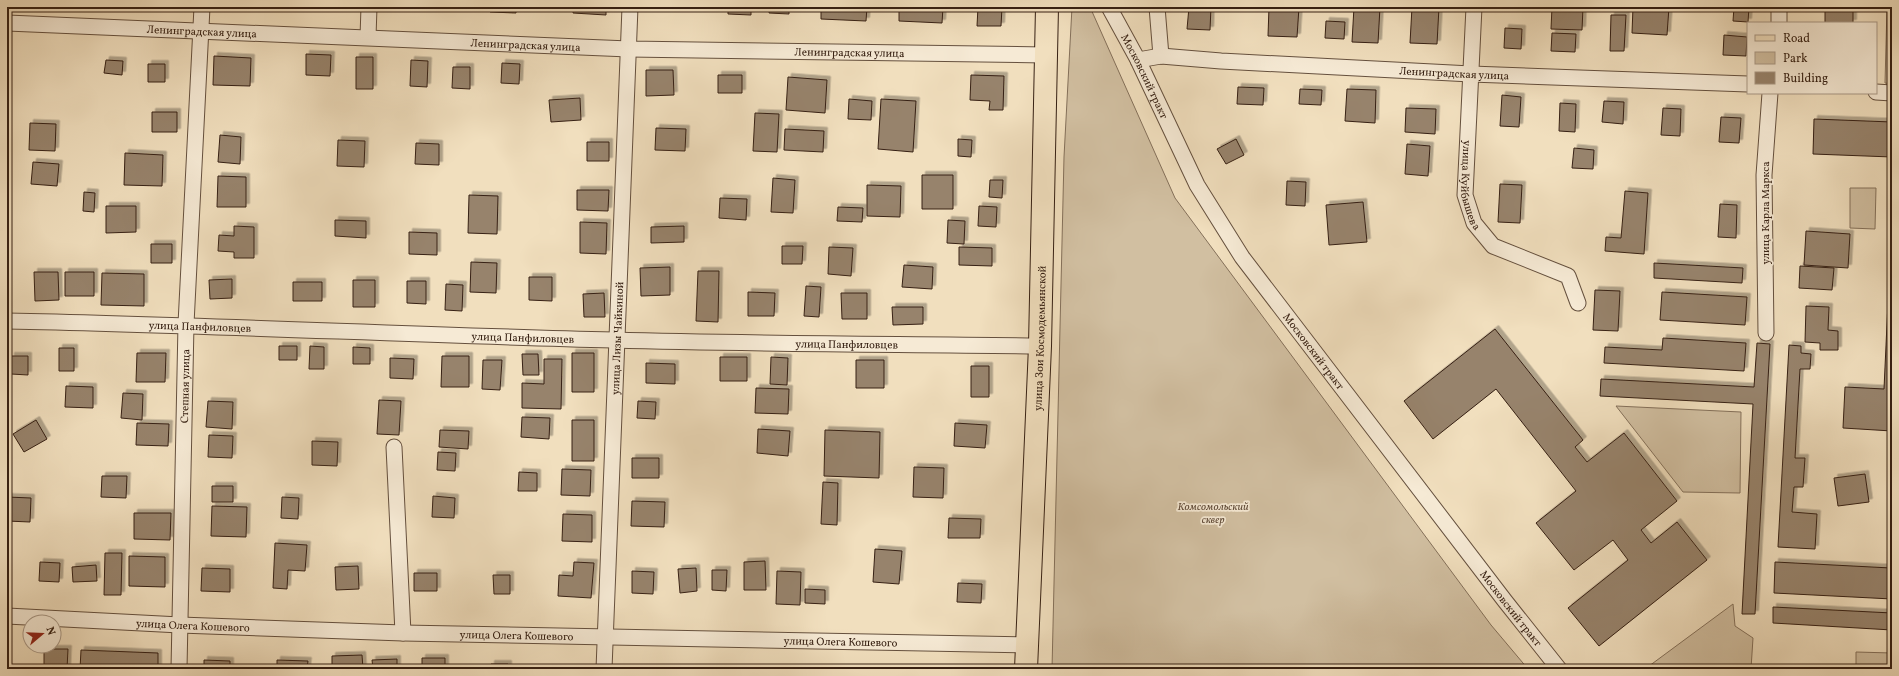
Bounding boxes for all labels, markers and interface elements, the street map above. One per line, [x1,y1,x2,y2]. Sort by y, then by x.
legend [1747,22,1877,94]
street label: Ленинградская улица [146,23,258,42]
text: Road [1783,31,1810,47]
street label: Московский тракт [1116,32,1171,122]
street label: Ленинградская улица [470,36,581,56]
street label: Ленинградская улица [794,45,905,62]
text: Park [1783,51,1808,67]
street label: Ленинградская улица [1399,64,1510,84]
text: Building [1783,71,1828,87]
street label: улица Куйбышева [1456,140,1483,235]
street label: улица Карла Маркса [1759,161,1774,265]
street label: улица Зои Космодемьянской [1031,265,1051,411]
street label: улица Лизы Чайкиной [609,281,628,395]
street label: Московский тракт [1279,311,1347,394]
street label: улица Панфиловцев [148,319,252,337]
street label: улица Панфиловцев [471,330,575,348]
street label: улица Панфиловцев [795,337,898,353]
street label: Степная улица [178,348,195,423]
park label: Комсомольский сквер [1177,500,1249,528]
street label: Московский тракт [1475,568,1545,651]
north arrow [22,614,62,654]
street label: улица Олега Кошевого [135,617,250,636]
text: N [42,625,58,637]
street label: улица Олега Кошевого [459,628,574,645]
street label: улица Олега Кошевого [783,634,898,652]

